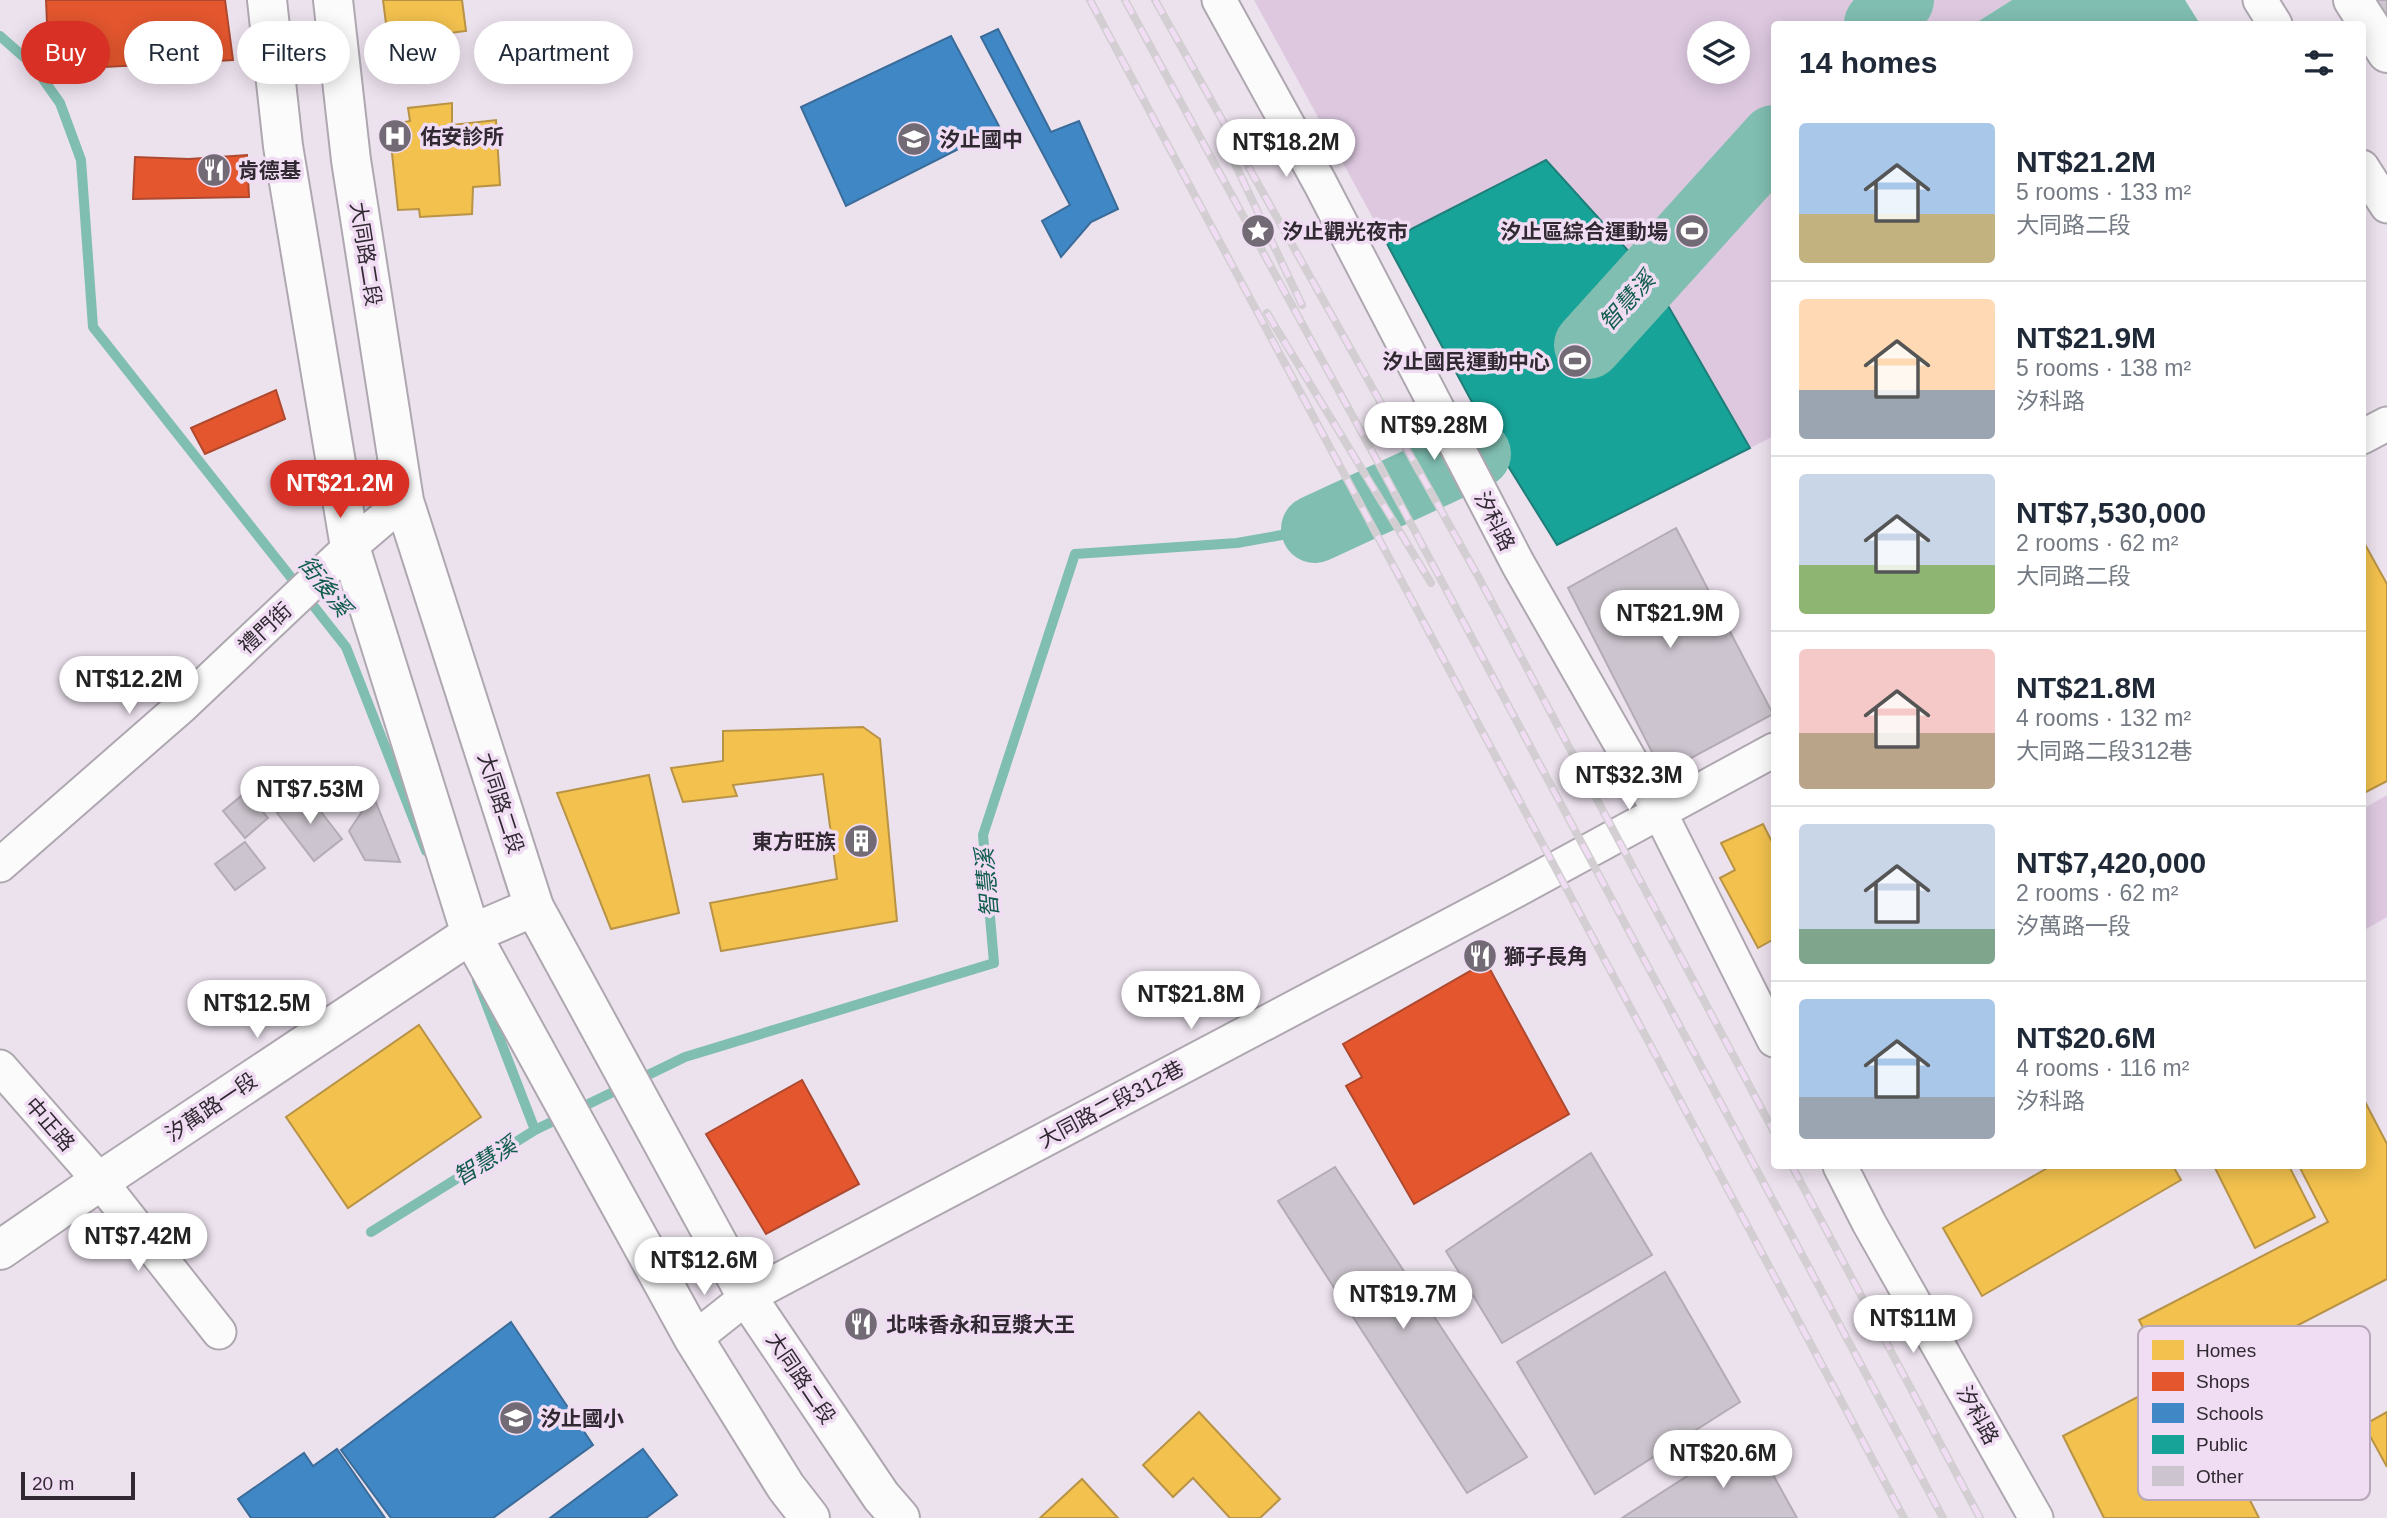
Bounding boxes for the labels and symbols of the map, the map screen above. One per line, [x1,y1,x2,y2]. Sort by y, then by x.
hospital icon: 佑安診所 [376,117,414,155]
school or university icon: 汐止國中 [895,120,933,158]
pin: NT$18.2M [1214,120,1358,179]
place label: 佑安診所 [420,125,504,148]
place label: 汐止國中 [939,128,1023,151]
restaurant icon: 肯德基 [195,151,233,189]
place label: 肯德基 [238,159,301,182]
street label: 大同路二段 [346,200,386,308]
place icon: 汐止觀光夜市 [1239,212,1277,250]
sports icon: 汐止區綜合運動場 [1673,212,1711,250]
place label: 汐止觀光夜市 [1282,220,1408,243]
place label: 汐止區綜合運動場 [1500,220,1668,243]
water label: 智慧溪 [1594,264,1662,335]
sports icon: 汐止國民運動中心 [1556,342,1594,380]
place label: 汐止國民運動中心 [1382,350,1550,373]
pin: NT$9.28M [1362,402,1506,462]
pin: NT$21.2M [268,461,412,520]
street label: 汐科路 [1470,488,1520,554]
water label: 街後溪 [294,551,358,624]
pin: NT$21.9M [1598,590,1742,650]
street label: 禮門街 [234,598,296,658]
pin: NT$12.2M [57,656,201,716]
street label: 大同路二段 [474,750,528,856]
pin: NT$32.3M [1557,752,1701,812]
pin: NT$7.53M [238,766,382,826]
building icon: 東方旺族 [842,822,880,860]
place label: 東方旺族 [752,830,836,853]
water label: 智慧溪 [971,845,1003,919]
restaurant icon: 獅子長角 [1461,937,1499,975]
place label: 獅子長角 [1504,945,1588,968]
pin: NT$21.8M [1119,972,1263,1031]
pin: NT$12.5M [185,981,329,1040]
street label: 大同路二段312巷 [1035,1056,1187,1152]
street label: 汐萬路一段 [161,1068,261,1146]
street label: 中正路 [21,1093,79,1155]
water label: 智慧溪 [449,1130,524,1190]
pin: NT$7.42M [66,1214,210,1273]
pin: NT$12.6M [632,1238,776,1297]
pin: NT$19.7M [1331,1272,1475,1331]
pin: NT$11M [1856,1296,1970,1355]
restaurant icon: 北味香永和豆漿大王 [842,1305,880,1343]
place label: 北味香永和豆漿大王 [886,1313,1075,1336]
legend [2138,1326,2370,1500]
street label: 大同路二段 [762,1328,840,1428]
text: Homes [2196,1340,2256,1361]
text: Shops [2196,1371,2250,1392]
street label: 汐科路 [1953,1382,2003,1448]
school or university icon: 汐止國小 [497,1399,535,1437]
text: Schools [2196,1403,2264,1424]
place label: 汐止國小 [540,1407,624,1430]
pin: NT$20.6M [1651,1430,1795,1490]
text: Public [2196,1434,2248,1455]
text: Other [2196,1466,2244,1487]
scale bar [21,1469,135,1501]

